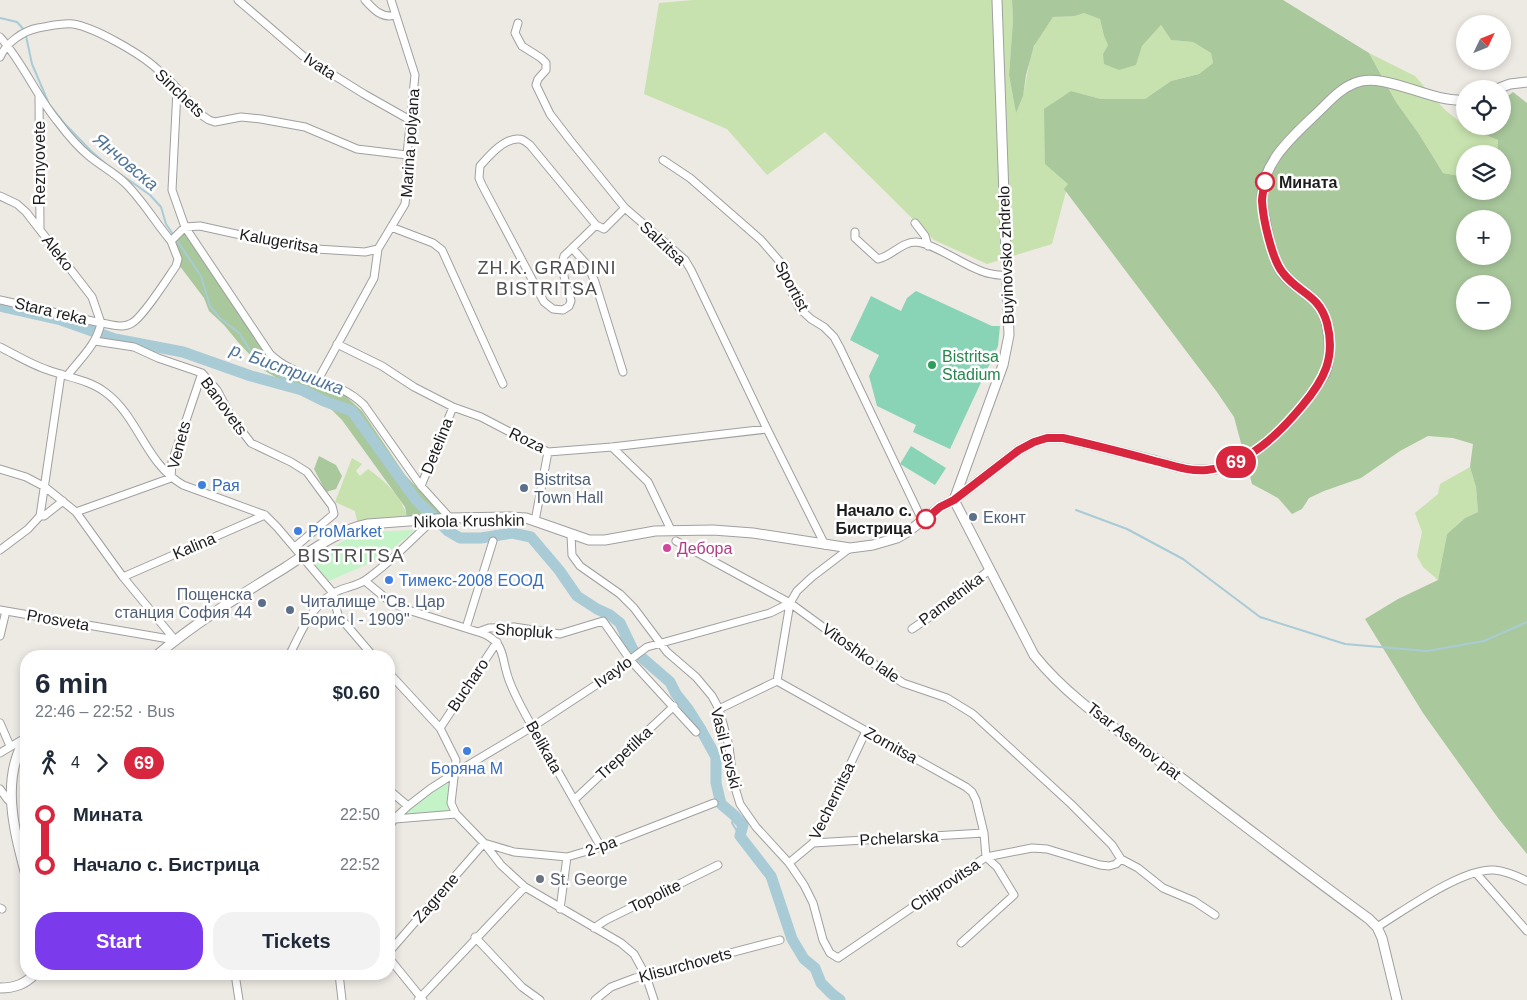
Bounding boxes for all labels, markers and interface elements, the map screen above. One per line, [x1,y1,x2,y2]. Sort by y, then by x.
north arrow [1456,15,1511,70]
map controls [1456,15,1511,330]
street label: Ivata [301,49,339,83]
street label: Sinchets [152,66,208,120]
button: locate [1456,80,1511,135]
street label: Marina polyana [398,88,422,198]
street label: Reznyovete [31,121,48,205]
water label: Янчовска [89,129,162,195]
button: layers [1456,145,1511,200]
marker: Мината [1255,172,1275,192]
place label: Мината [1279,174,1338,191]
street label: Buyinovsko zhdrelo [995,185,1017,325]
button: + [1456,210,1511,265]
street label: Salzitsa [637,218,689,268]
street label: Kalugeritsa [238,226,320,256]
street label: Aleko [39,232,77,274]
district label: ZH.K. GRADINI BISTRITSA [477,258,617,299]
street label: Sportist [772,258,812,314]
button: − [1456,275,1511,330]
street label: Stara reka [13,294,89,328]
water label: р. Бистришка [227,339,346,399]
place label: Bistritsa Stadium [942,348,1001,383]
marker: Bistritsa Stadium [926,359,938,371]
street label: Banovets [198,374,250,438]
street label: Detelina [418,416,456,476]
street label: Venets [164,419,194,471]
street label: Roza [506,424,548,456]
line badge: 69 [1214,446,1258,478]
text: 69 [1226,452,1246,472]
place label: Bistritsa Town Hall [534,471,603,506]
place label: Рая [212,477,240,494]
marker: Рая [196,479,208,491]
marker: Bistritsa Town Hall [518,482,530,494]
place label: Начало с. Бистрица [835,502,912,537]
marker: Начало с. Бистрица [916,509,936,529]
place label: Еконт [983,509,1027,526]
marker: Еконт [967,511,979,523]
street label: Nikola Krushkin [413,512,525,530]
place label: ProMarket [308,523,382,540]
marker: ProMarket [292,525,304,537]
street label: Kalina [170,529,218,563]
place label: Дебора [677,540,733,557]
marker: Дебора [661,542,673,554]
district label: BISTRITSA [297,545,405,566]
street label: Pametnika [916,569,986,629]
place label: Тимекс-2008 ЕООД [399,572,544,589]
marker: Тимекс-2008 ЕООД [383,574,395,586]
place label: Пощенска станция София 44 [114,586,252,621]
place label: Читалище "Св. Цар Борис I - 1909" [300,593,445,628]
marker: Пощенска станция София 44 [256,597,268,609]
marker: Читалище "Св. Цар Борис I - 1909" [284,604,296,616]
street label: Prosveta [25,606,91,634]
street label: Vitoshko lale [819,620,903,686]
street label: Shopluk [495,621,554,642]
street label: Ivaylo [591,653,635,691]
street label: Bucharo [444,655,492,714]
text: 6 min [35,668,108,699]
text: $0.60 [332,682,380,703]
street label: Tsar Asenov pat [1084,699,1185,783]
text: 22:46 – 22:52 · Bus [35,703,175,720]
street label: Vasil Levski [708,706,744,790]
street label: Belikata [523,718,565,776]
street label: Trepetilka [593,723,655,783]
street label: Zornitsa [862,724,920,766]
marker: Боряна М [461,745,473,757]
icon: walk [35,749,63,777]
icon: forward [88,749,116,777]
text: 69 [134,753,154,773]
text: 4 [71,754,80,771]
place label: Боряна М [431,760,503,777]
street label: Vechernitsa [806,760,858,842]
text: Мината [73,804,142,825]
text: 22:50 [340,806,380,823]
street label: Pchelarska [859,827,939,849]
street label: 2-ра [583,833,619,859]
text: Начало с. Бистрица [73,854,259,875]
text: 22:52 [340,856,380,873]
street label: Chiprovitsa [907,856,983,914]
street label: Zagrene [410,870,462,926]
place label: St. George [550,871,627,888]
marker: St. George [534,873,546,885]
street label: Topolite [626,876,684,916]
button: Start [35,912,203,970]
button: Tickets [213,912,380,970]
street label: Klisurchovets [637,944,733,986]

